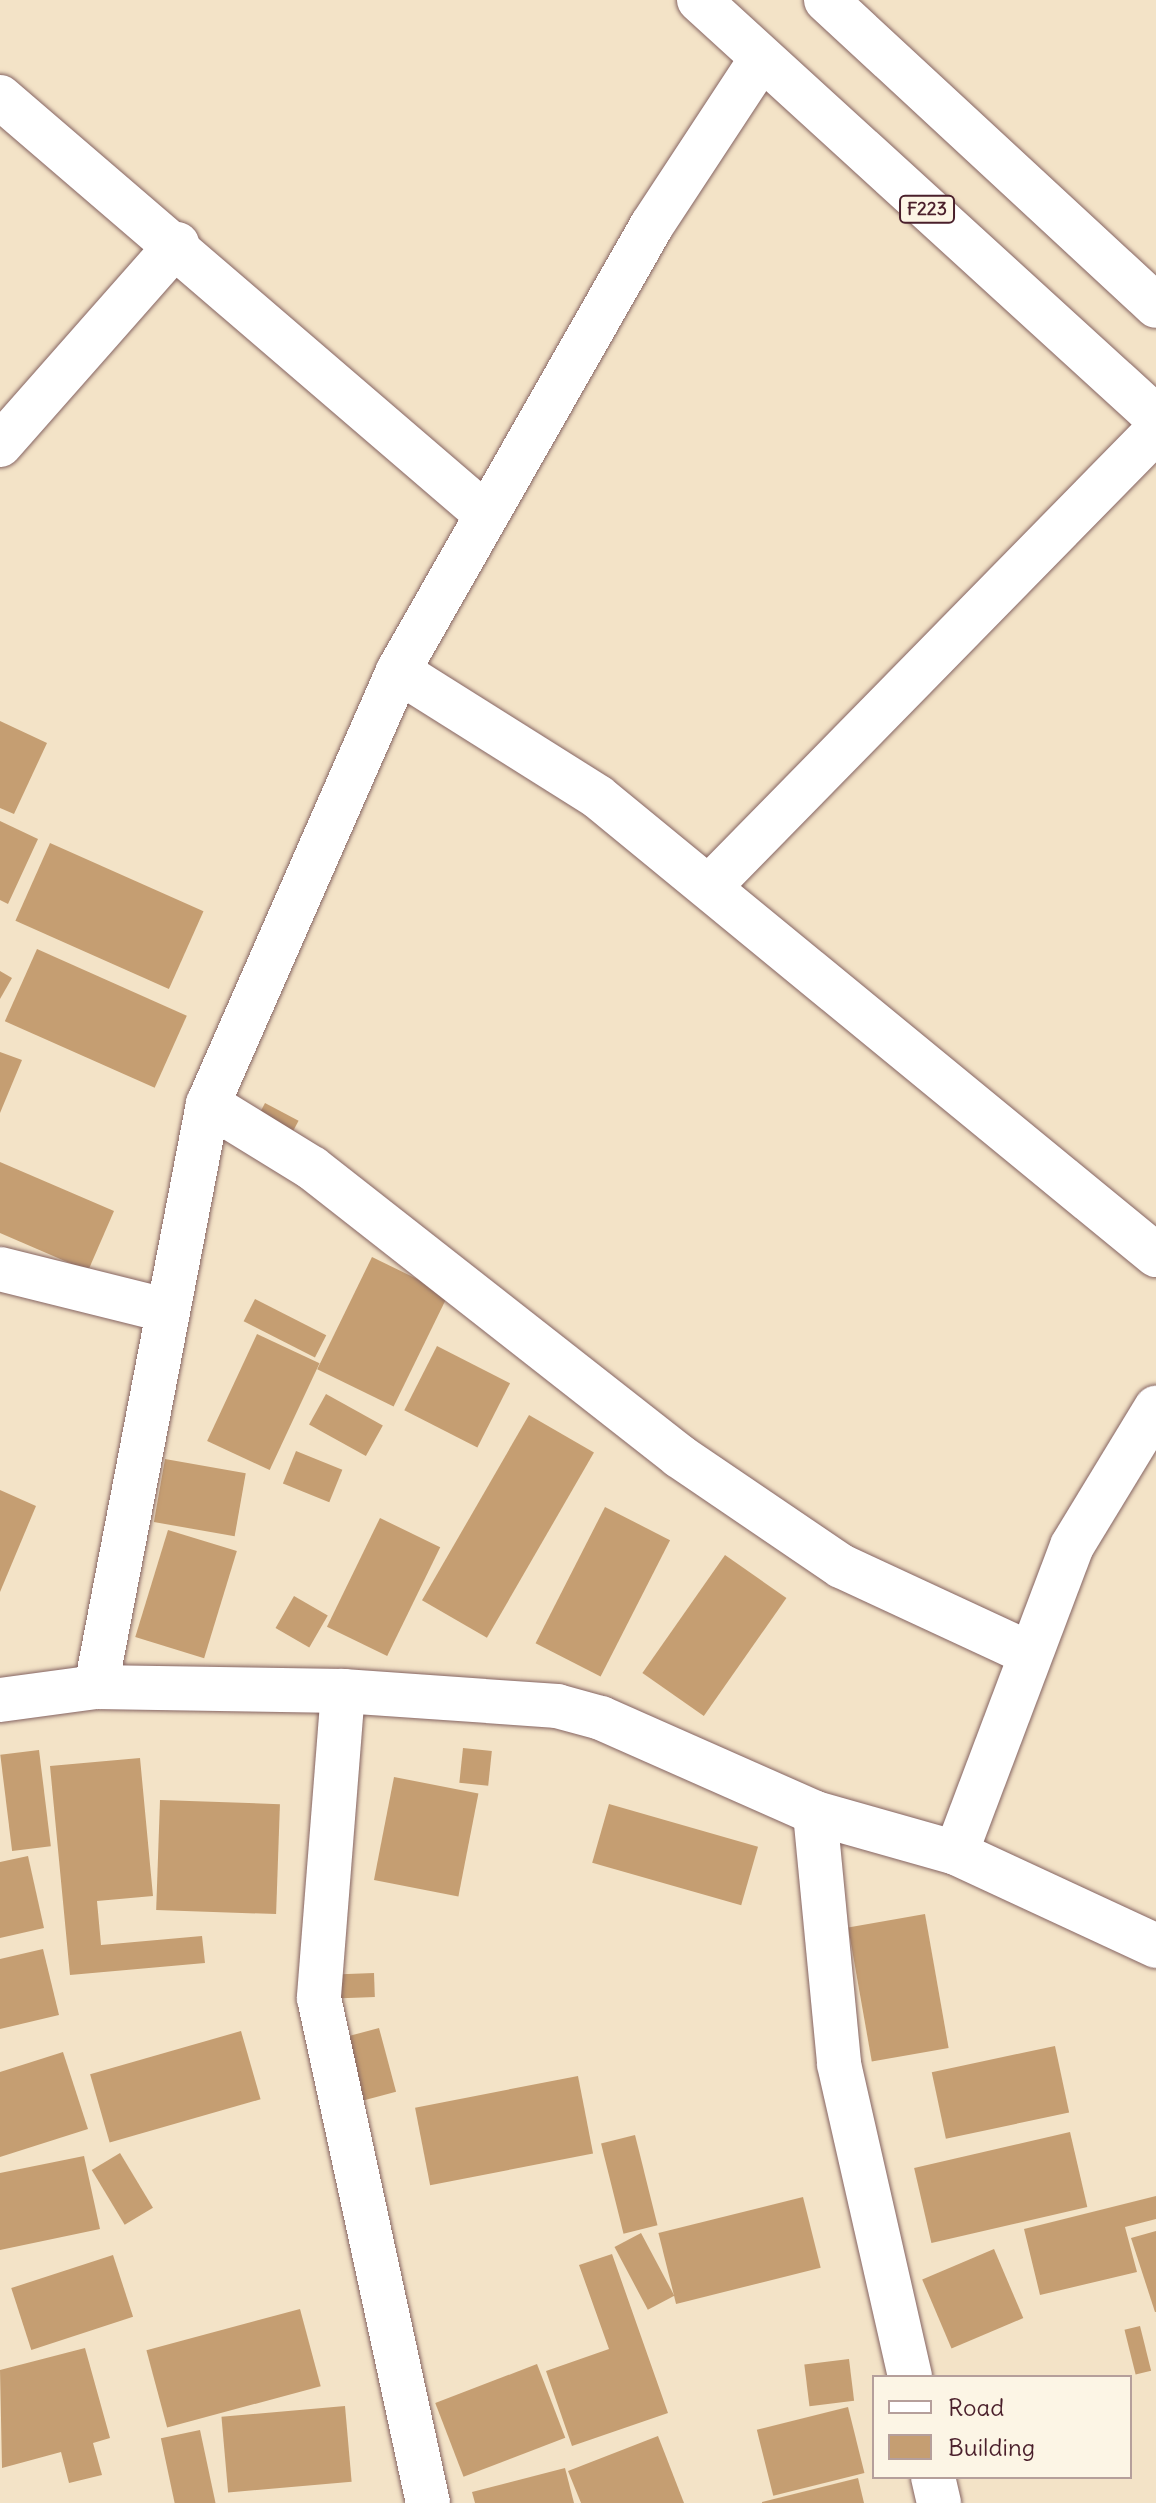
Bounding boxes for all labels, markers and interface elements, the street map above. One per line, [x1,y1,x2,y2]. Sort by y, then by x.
road number: F223 [899,195,955,223]
legend [872,2375,1132,2479]
text: Road [948,2392,1004,2422]
text: Building [948,2432,1035,2462]

